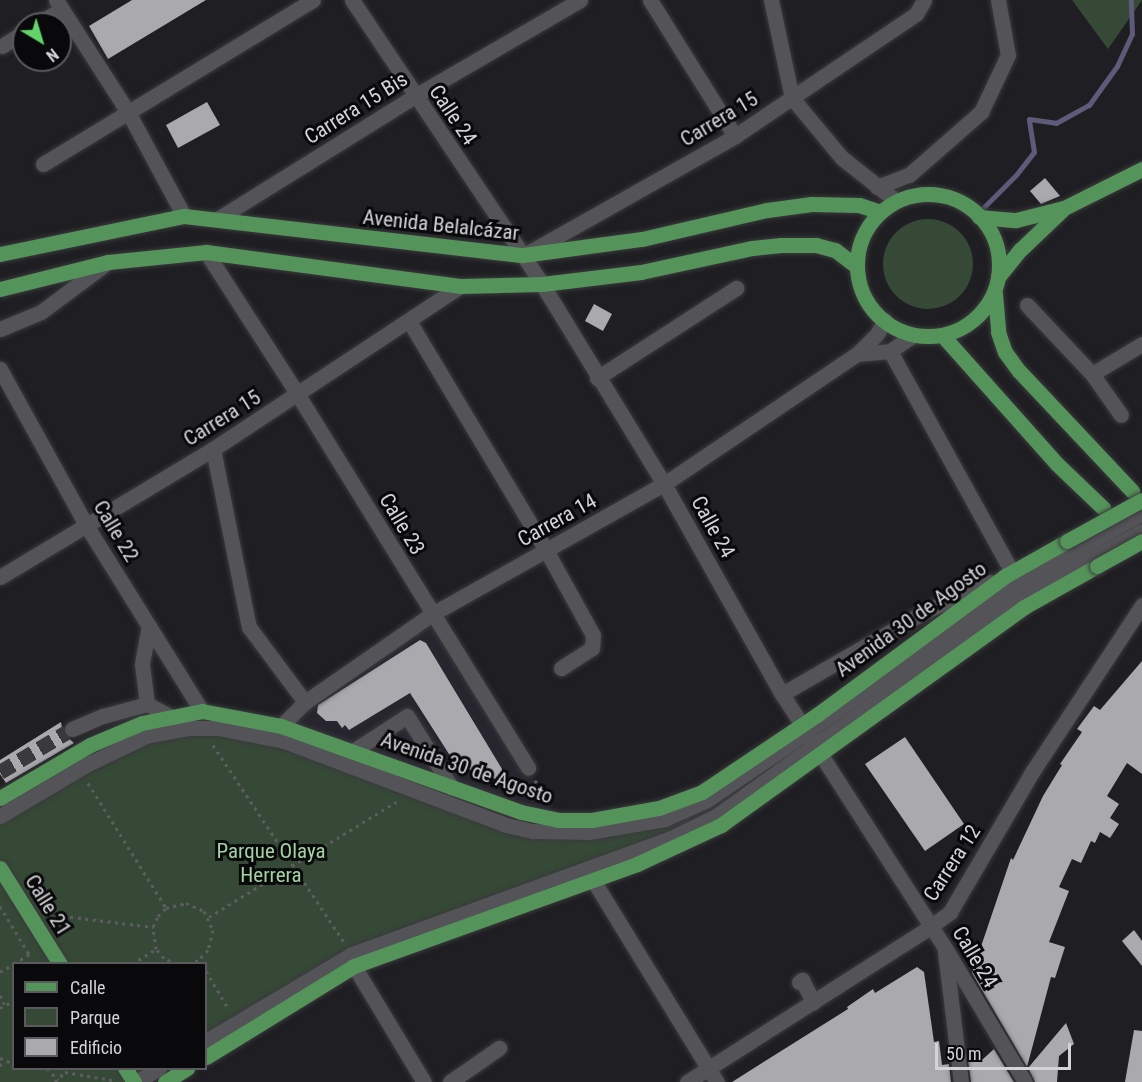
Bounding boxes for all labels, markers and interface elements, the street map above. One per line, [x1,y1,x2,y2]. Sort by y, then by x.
north arrow [12,12,72,72]
text: N [42,44,62,65]
street label: Carrera 15 Bis [300,66,412,150]
street label: Calle 24 [424,80,482,150]
street label: Carrera 15 [676,86,762,152]
street label: Avenida Belalcázar [362,204,520,246]
street label: Carrera 15 [179,385,265,451]
street label: Carrera 14 [513,488,601,552]
street label: Calle 23 [374,489,430,559]
street label: Calle 24 [686,492,740,562]
street label: Calle 22 [88,496,144,566]
street label: Avenida 30 de Agosto [831,556,991,682]
street label: Avenida 30 de Agosto [378,727,556,809]
street label: Carrera 12 [918,820,986,906]
park label: Parque Olaya Herrera [216,838,326,888]
street label: Calle 21 [20,870,76,940]
street label: Calle 24 [947,922,1003,992]
legend [12,962,207,1070]
text: Calle [70,977,106,998]
text: Parque [70,1007,120,1028]
scale bar [938,1031,1074,1069]
text: Edificio [70,1037,122,1058]
text: 50 m [946,1043,981,1064]

